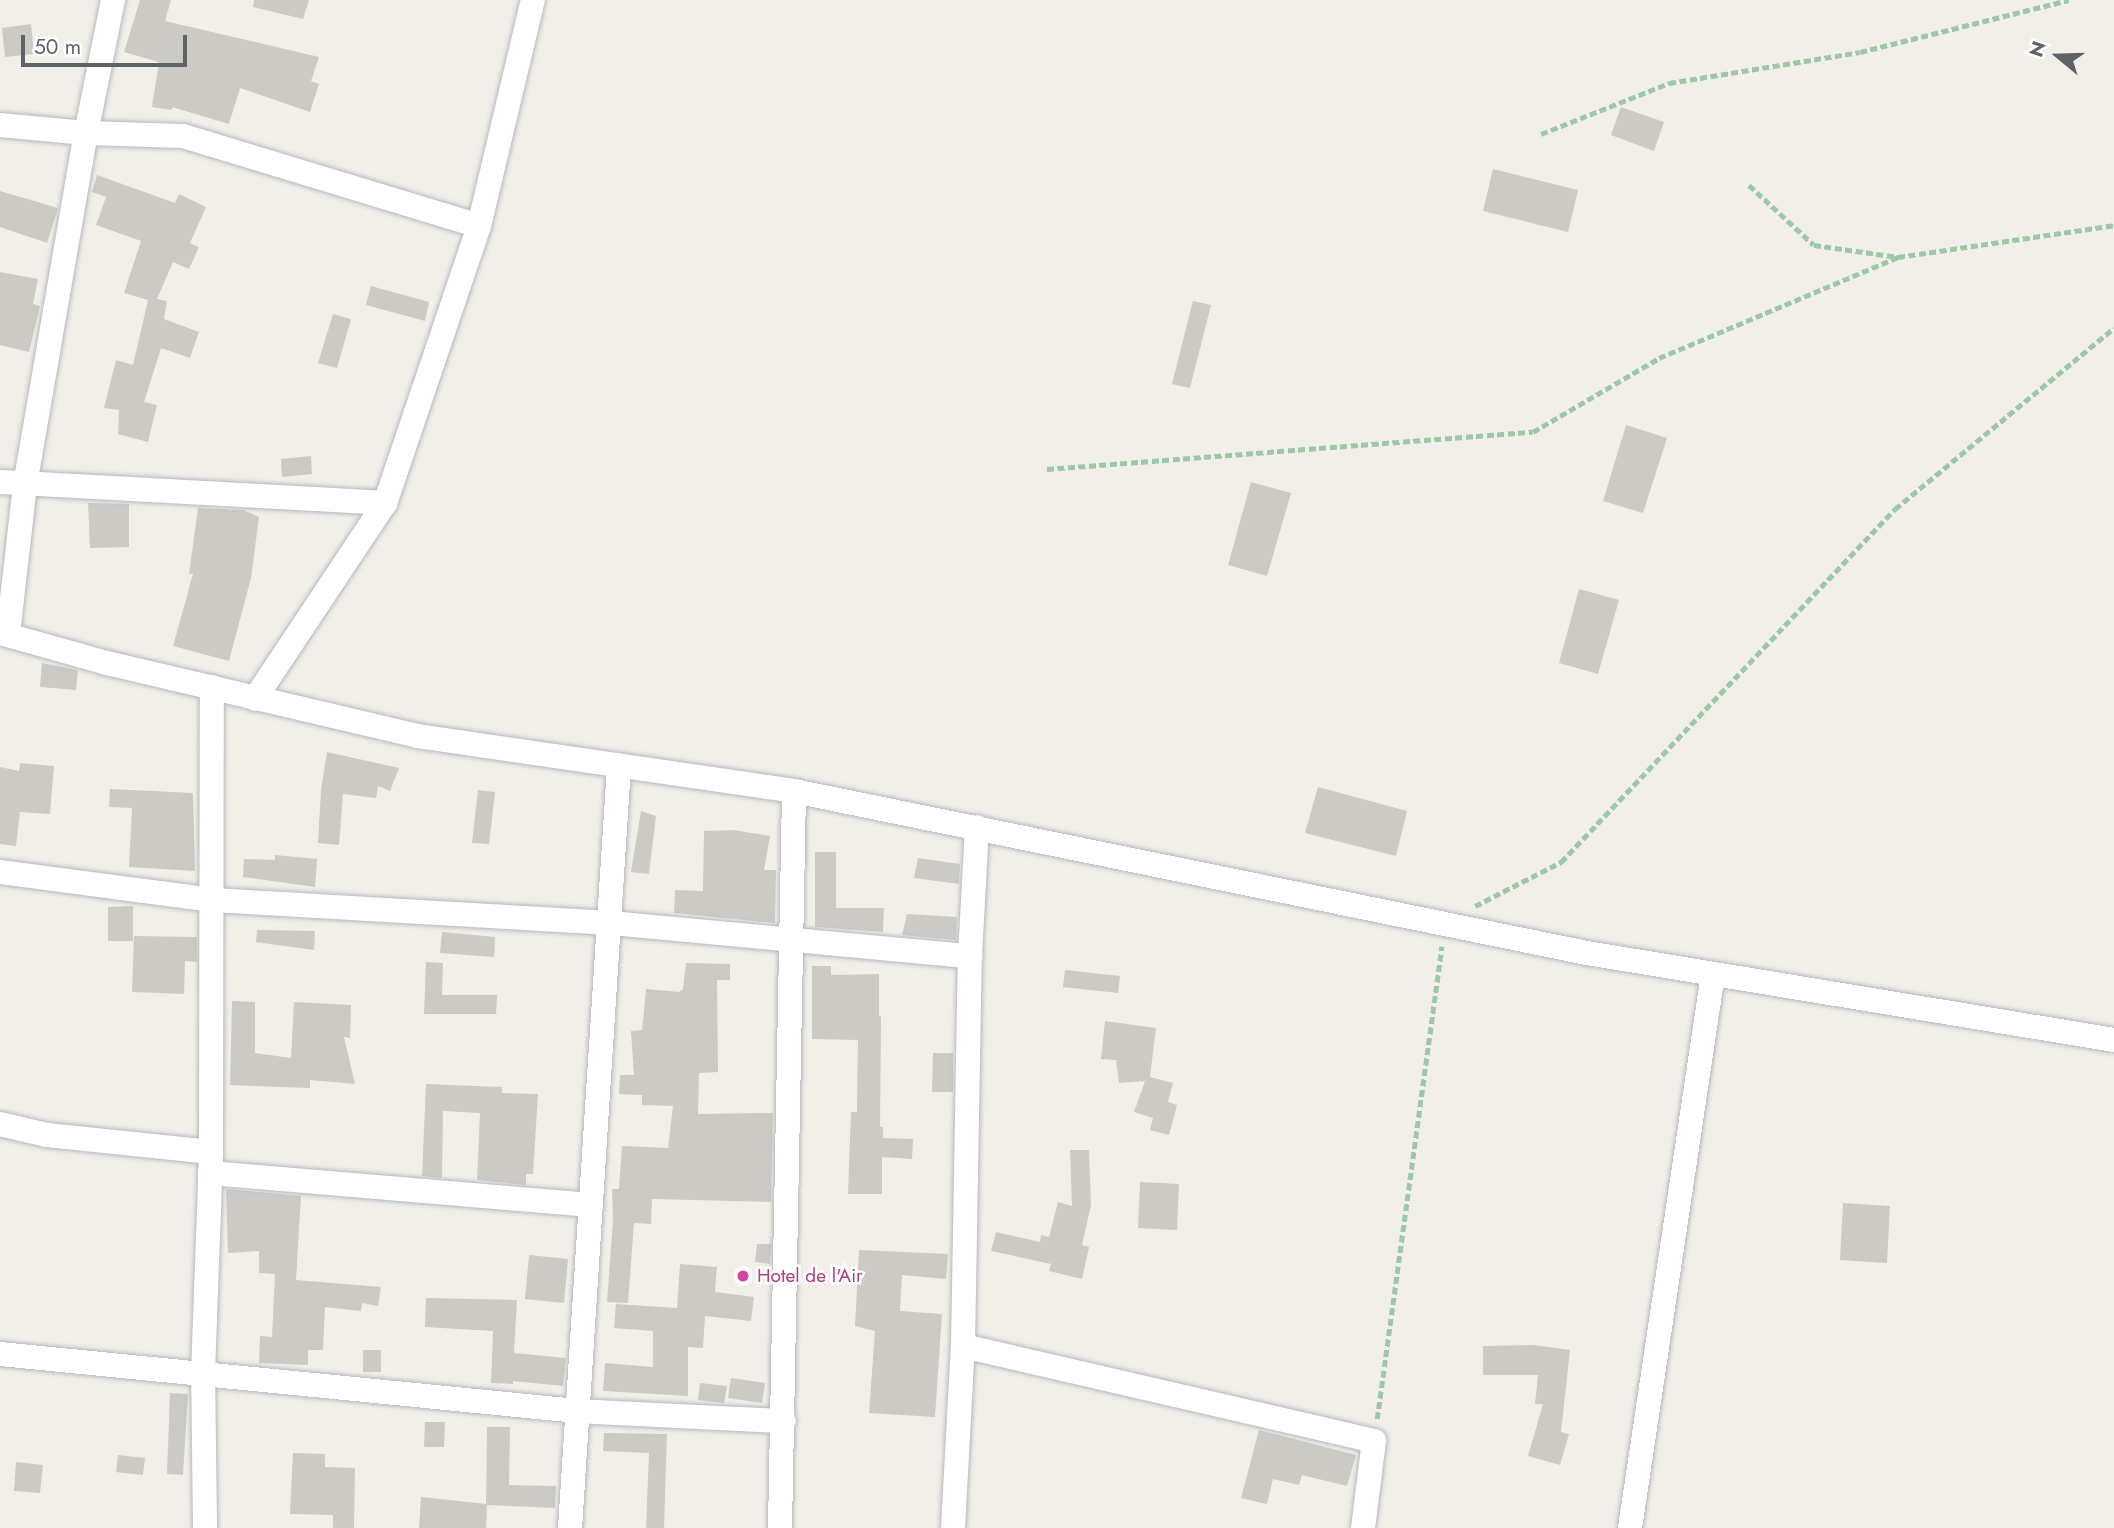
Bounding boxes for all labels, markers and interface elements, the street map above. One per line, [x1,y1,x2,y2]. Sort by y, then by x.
scale bar [24,21,191,65]
north arrow [2023,21,2093,91]
text: 50 m [34,32,81,62]
text: N [2022,37,2053,61]
place label: Hotel de l'Air [757,1265,863,1287]
marker: Hotel de l'Air [735,1268,751,1284]

